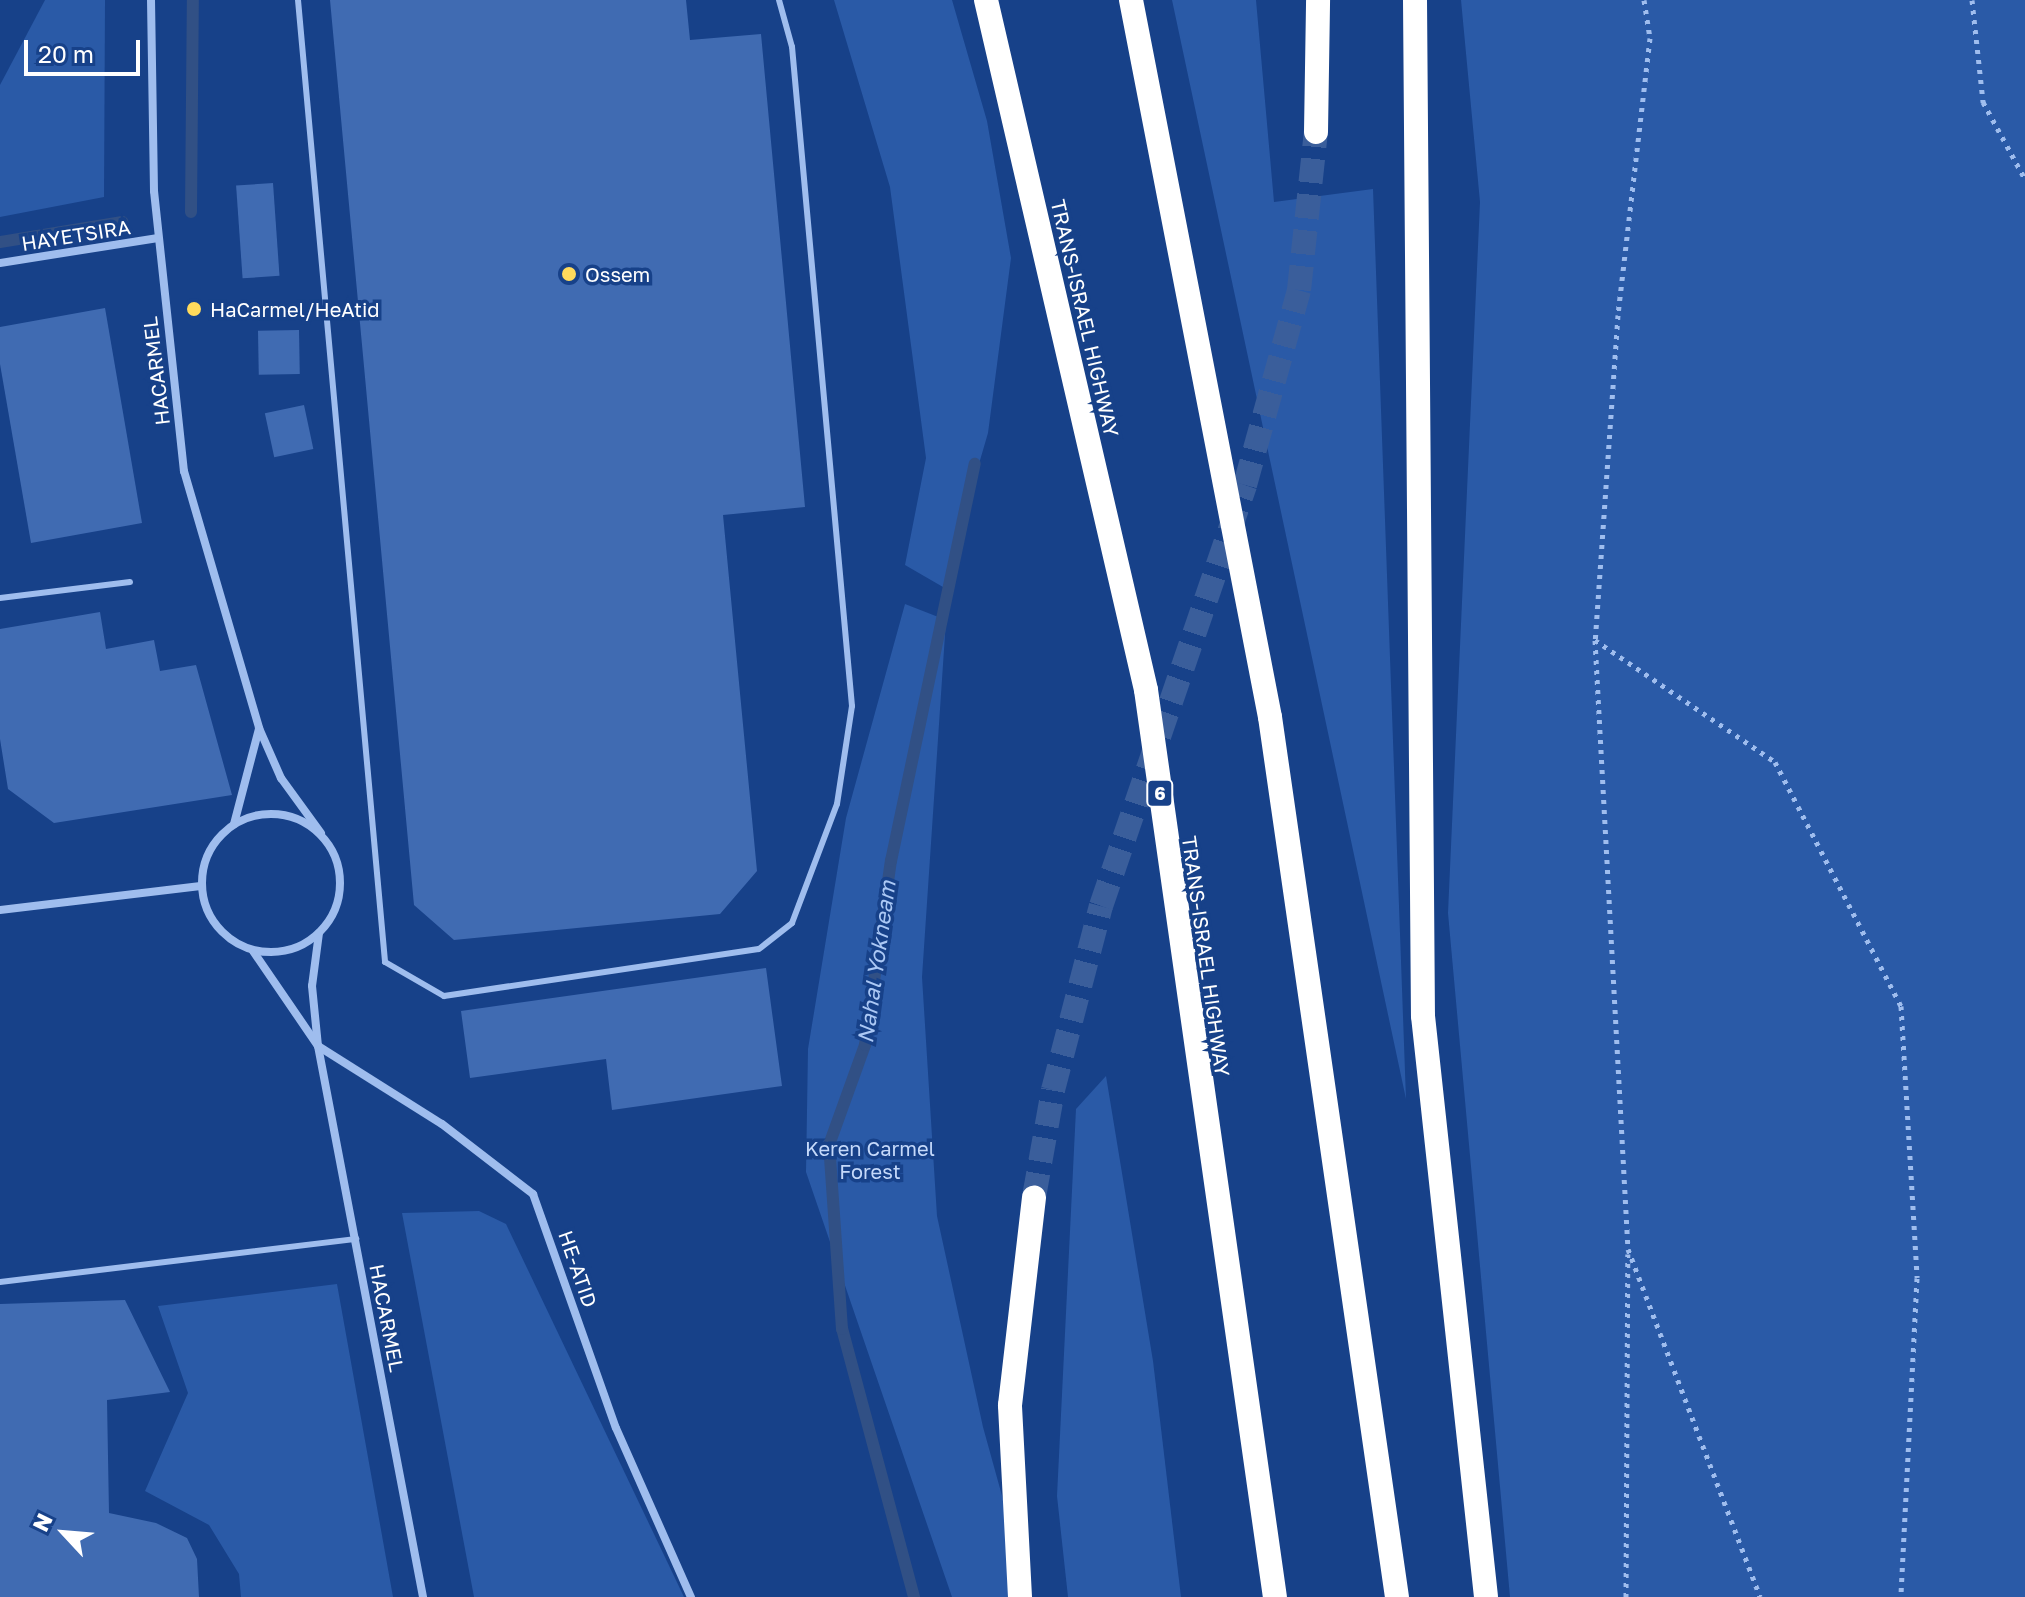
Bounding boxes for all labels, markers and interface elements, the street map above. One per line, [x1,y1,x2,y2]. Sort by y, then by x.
scale bar [28,24,144,74]
text: 20 m [38,39,94,68]
street label: TRANS-ISRAEL HIGHWAY [1046,197,1124,439]
street label: HAYETSIRA [20,215,132,255]
place label: Ossem [585,262,650,286]
marker: Ossem [560,265,578,283]
place label: HaCarmel/HeAtid [210,297,380,321]
marker: HaCarmel/HeAtid [185,300,203,318]
street label: HACARMEL [137,315,175,427]
road number: 6 [1146,779,1174,807]
street label: TRANS-ISRAEL HIGHWAY [1177,834,1235,1078]
water label: Nahal Yokneam [852,879,900,1045]
park label: Keren Carmel Forest [805,1137,935,1184]
street label: HE-ATID [554,1228,602,1310]
street label: HACARMEL [365,1262,409,1374]
north arrow [24,1493,104,1573]
text: N [26,1509,58,1536]

